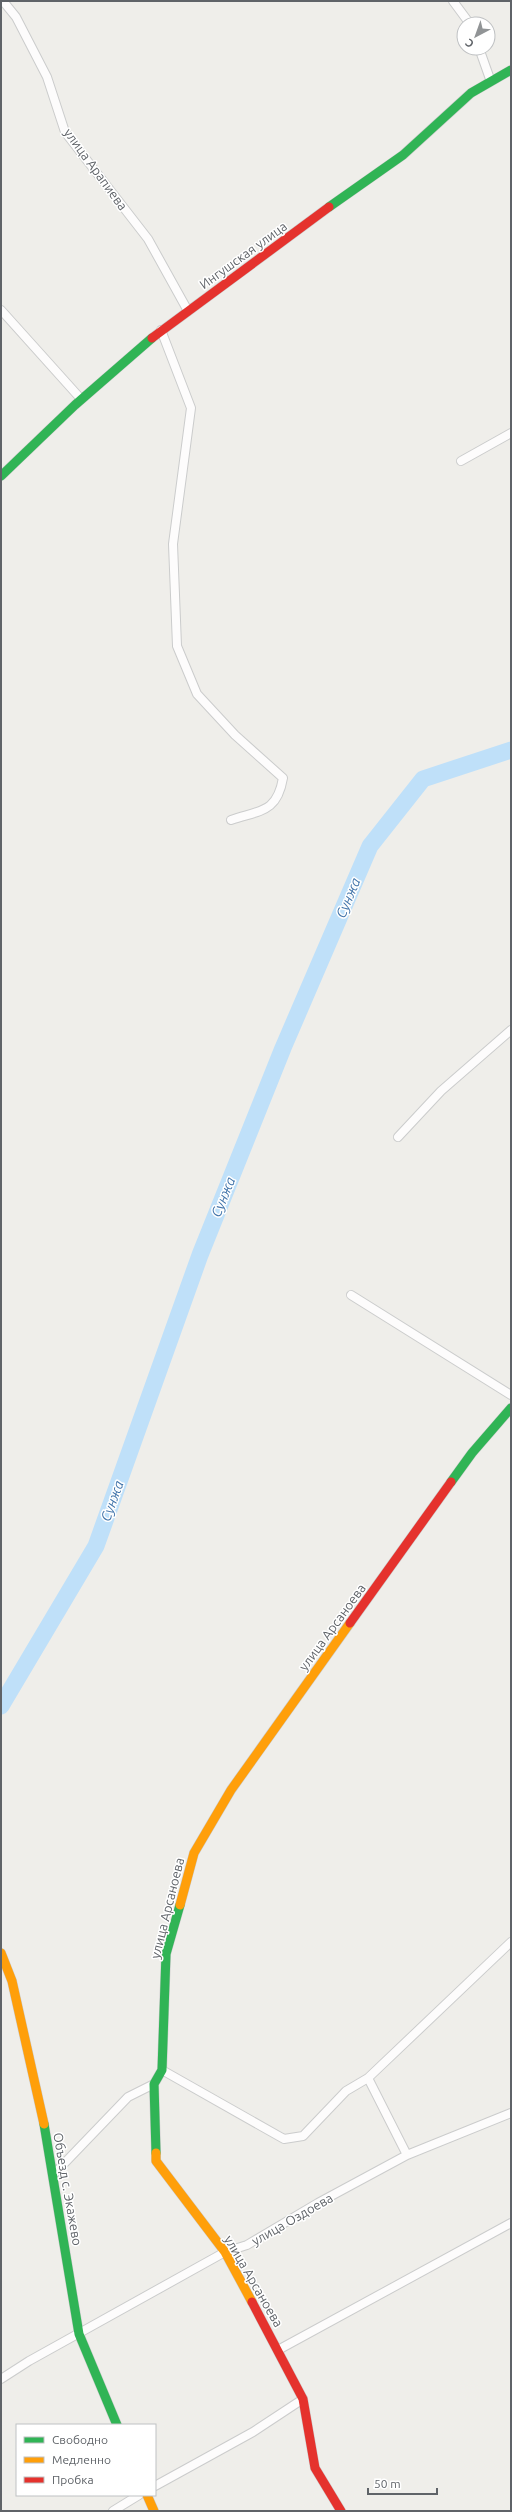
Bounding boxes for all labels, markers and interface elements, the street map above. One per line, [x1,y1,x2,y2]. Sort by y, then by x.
north arrow [456,16,496,56]
text: С [463,37,476,50]
street label: улица Арапиева [62,125,130,213]
street label: Ингушская улица [197,219,289,291]
water label: Сунжа [332,875,364,920]
water label: Сунжа [208,1174,238,1219]
water label: Сунжа [97,1478,127,1523]
street label: улица Арсаноева [296,1581,368,1673]
street label: улица Арсаноева [148,1856,186,1960]
street label: Объезд с. Экажево [51,2131,85,2247]
street label: улица Оздоева [249,2190,335,2248]
street label: улица Арсаноева [222,2233,286,2329]
legend [16,2424,156,2496]
text: Свободно [52,2433,108,2446]
text: Медленно [52,2453,111,2466]
scale bar [368,2470,437,2496]
text: Пробка [52,2473,94,2486]
text: 50 m [374,2477,401,2490]

